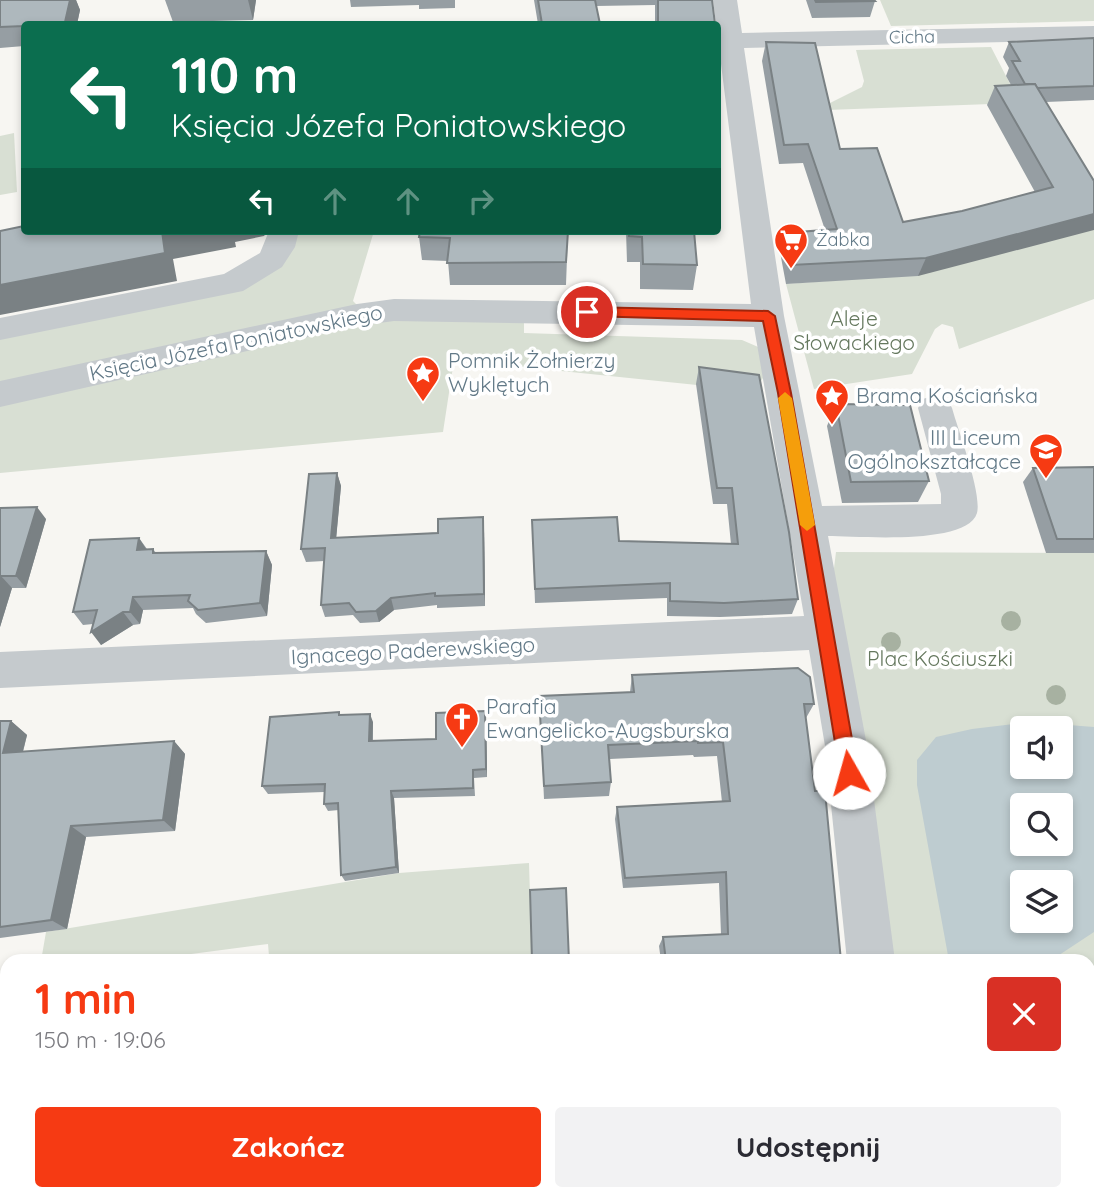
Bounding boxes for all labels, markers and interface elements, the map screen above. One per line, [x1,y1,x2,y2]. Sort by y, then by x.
street label: Cicha [889,25,935,48]
text: 110 m [171,44,298,105]
icon: left [56,49,147,140]
text: Księcia Józefa Poniatowskiego [171,105,626,145]
icon: left [243,182,281,220]
icon: ahead [316,182,354,220]
icon: ahead [389,182,427,220]
icon: right [462,182,500,220]
supermarket icon: Żabka [772,221,810,270]
place label: Żabka [816,228,870,251]
pin [557,282,617,342]
icon: arrive [568,293,606,331]
street label: Księcia Józefa Poniatowskiego [87,298,385,386]
park label: Aleje Słowackiego [793,305,915,355]
place label: Pomnik Żołnierzy Wyklętych [448,347,615,397]
place icon: Pomnik Żołnierzy Wyklętych [404,354,442,403]
place icon: Brama Kościańska [813,377,851,426]
place label: Brama Kościańska [856,382,1038,408]
place label: III Liceum Ogólnokształcące [847,424,1021,474]
school or university icon: III Liceum Ogólnokształcące [1027,431,1065,480]
street label: Ignacego Paderewskiego [290,631,536,669]
park label: Plac Kościuszki [867,645,1013,671]
place label: Parafia Ewangelicko-Augsburska [486,693,729,743]
church icon: Parafia Ewangelicko-Augsburska [443,700,481,749]
map controls [1010,716,1073,933]
button: sound [1010,716,1073,779]
position arrow [812,736,886,810]
button: search [1010,793,1073,856]
button: layers [1010,870,1073,933]
text: 1 min [35,972,137,1025]
button: close [987,977,1061,1051]
text: 150 m · 19:06 [35,1025,166,1054]
button: Zakończ [35,1107,541,1187]
button: Udostępnij [555,1107,1061,1187]

